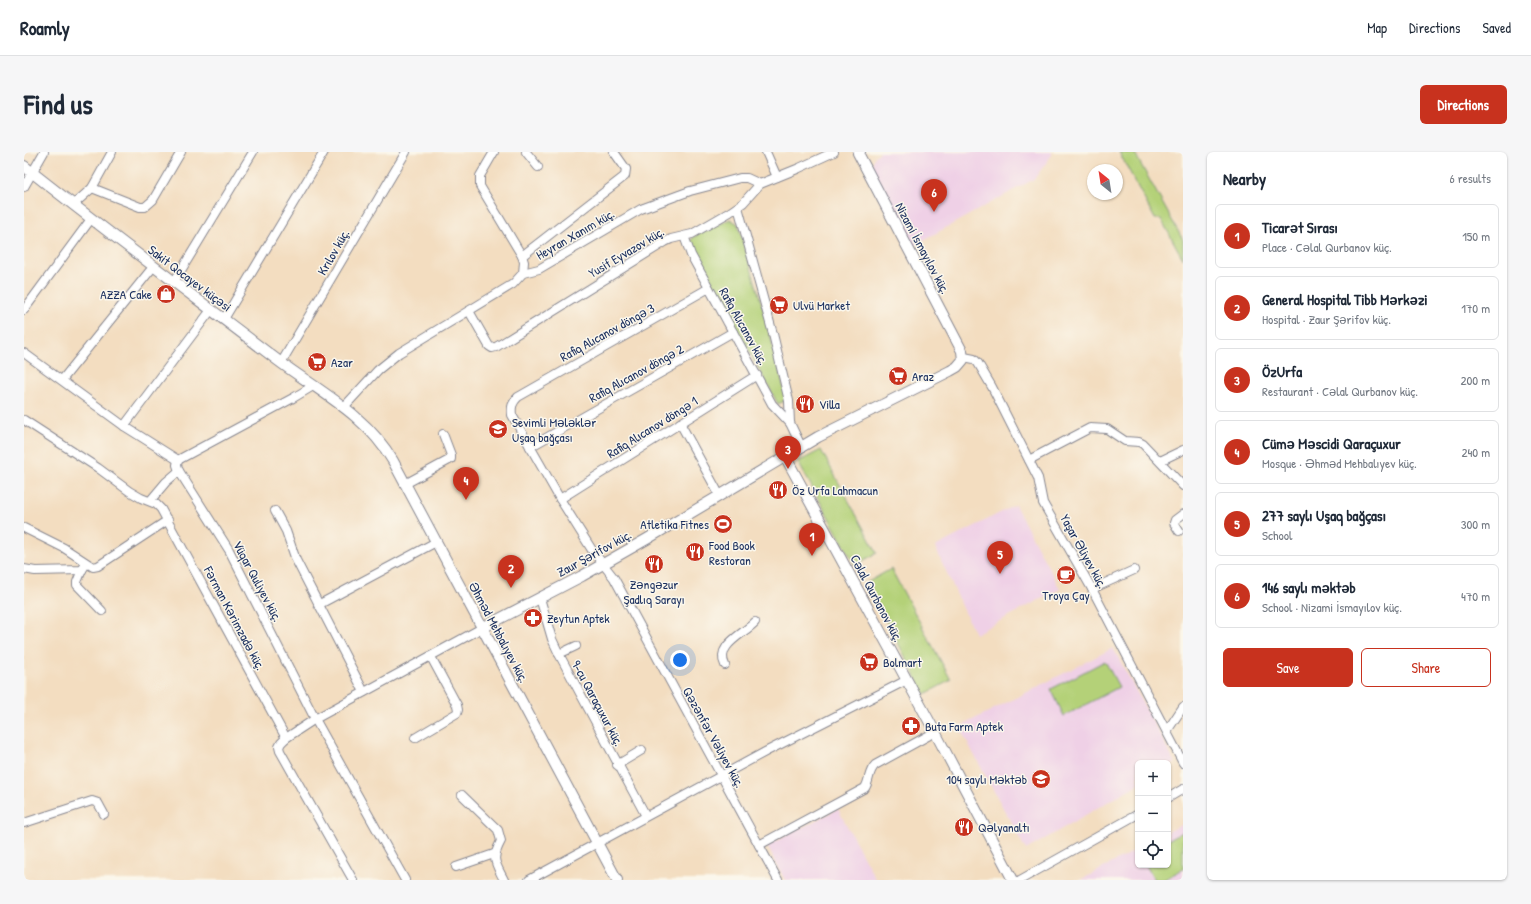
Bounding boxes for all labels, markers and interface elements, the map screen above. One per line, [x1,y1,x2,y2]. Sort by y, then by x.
text: Roamly [20,15,70,41]
text: Map [1367,18,1387,37]
text: Directions [1409,18,1460,37]
text: Saved [1482,18,1511,37]
text: Find us [24,85,93,123]
button: Directions [1420,85,1507,124]
north arrow [1087,164,1123,200]
text: Nearby [1223,167,1266,190]
text: 6 results [1450,169,1491,187]
pin: 6 [921,179,947,212]
street label: Nizami İsmayılov küç. [891,199,955,297]
street label: Heyran Xanım küç. [533,204,618,264]
text: Ticarət Sırası [1262,217,1338,238]
street label: Yusif Eyvazov küç. [585,222,667,282]
street label: Krılov küç. [313,226,353,278]
text: 1 [1235,227,1239,245]
text: 150 m [1462,227,1490,245]
text: Place · Cəlal Qurbanov küç. [1262,238,1392,256]
street label: Sakit Qocayev küçəsi [144,241,236,315]
shop icon: AZZA Cake [155,283,177,305]
street label: Rafiq Alıcanov küç. [715,284,773,368]
place label: AZZA Cake [100,285,152,303]
text: General Hospital Tibb Mərkəzi [1262,289,1428,310]
supermarket icon: Ulvü Market [768,294,790,316]
place label: Ulvü Market [793,296,850,314]
street label: Rafiq Alıcanov döngə 3 [557,299,658,365]
text: 2 [1234,299,1240,317]
text: 170 m [1461,299,1490,317]
text: Hospital · Zaur Şərifov küç. [1262,310,1391,328]
street label: Rafiq Alıcanov döngə 2 [585,340,687,406]
supermarket icon: Azar [306,351,328,373]
place label: Azar [331,353,353,371]
text: ÖzUrfa [1262,361,1302,382]
supermarket icon: Araz [887,365,909,387]
place label: Araz [912,367,934,385]
text: 3 [1234,371,1240,389]
text: 200 m [1460,371,1490,389]
text: Restaurant · Cəlal Qurbanov küç. [1262,382,1418,400]
street label: Rafiq Alıcanov döngə 1 [603,392,701,462]
restaurant icon: Villa [794,393,816,415]
place label: Villa [819,395,840,413]
place label: Sevimli Mələklər Uşaq bağçası [512,413,596,446]
school or university icon: Sevimli Mələklər Uşaq bağçası [487,418,509,440]
text: Cümə Məscidi Qaraçuxur [1262,433,1401,454]
pin: 3 [775,436,801,469]
text: 4 [1235,443,1239,461]
text: 240 m [1461,443,1490,461]
text: Mosque · Əhməd Mehbalıyev küç. [1262,454,1417,472]
pin: 4 [453,467,479,500]
restaurant icon: Öz Urfa Lahmacun [767,479,789,501]
place label: Öz Urfa Lahmacun [792,481,878,499]
text: 277 saylı Uşaq bağçası [1262,505,1386,526]
street label: Yaşar Əliyev küç. [1056,511,1112,592]
sports icon: Atletika Fitnes [712,513,734,535]
place label: Atletika Fitnes [640,515,709,533]
text: 5 [1234,515,1240,533]
text: 300 m [1461,515,1490,533]
pin: 1 [799,523,825,556]
street label: Zaur Şərifov küç. [554,525,635,581]
text: School [1262,526,1292,544]
place label: Food Book Restoran [708,536,755,569]
street label: Vüqar Quliyev küç. [229,537,287,625]
restaurant icon: Food Book Restoran [684,541,706,563]
pin: 5 [987,541,1013,574]
street label: Cəlal Qurbanov küç. [846,551,908,645]
restaurant icon: Zəngəzur Şadlıq Sarayı [643,553,665,575]
pin: 2 [498,555,524,588]
street label: Fərman Kərimzadə küç. [200,562,270,673]
cafe icon: Troya Çay [1055,564,1077,586]
place label: Zəngəzur Şadlıq Sarayı [623,575,685,608]
text: 146 saylı məktəb [1262,577,1356,598]
street label: Əhməd Mehbalıyev küç. [465,578,533,686]
place label: Troya Çay [1042,586,1090,604]
text: 6 [1234,587,1240,605]
text: 470 m [1461,587,1490,605]
text: School · Nizami İsmayılov küç. [1262,598,1402,616]
pharmacy icon: Zeytun Aptek [522,607,544,629]
place label: Zeytun Aptek [547,609,610,627]
button: Save [1223,648,1353,687]
button: Share [1361,648,1491,687]
your location [670,650,690,670]
supermarket icon: Bolmart [858,651,880,673]
place label: Bolmart [883,653,922,671]
street label: 9-cu Qaraçuxur küç. [568,657,628,749]
street label: Qəzənfər Vəliyev küç. [679,683,749,791]
pharmacy icon: Buta Farm Aptek [900,715,922,737]
place label: Buta Farm Aptek [925,717,1004,735]
map controls [1135,760,1171,868]
button: + [1135,760,1171,796]
school or university icon: 104 saylı Məktəb [1030,768,1052,790]
place label: 104 saylı Məktəb [946,770,1027,788]
button: − [1135,796,1171,832]
restaurant icon: Qəlyanaltı [953,816,975,838]
place label: Qəlyanaltı [978,818,1030,836]
button: locate [1135,832,1171,868]

